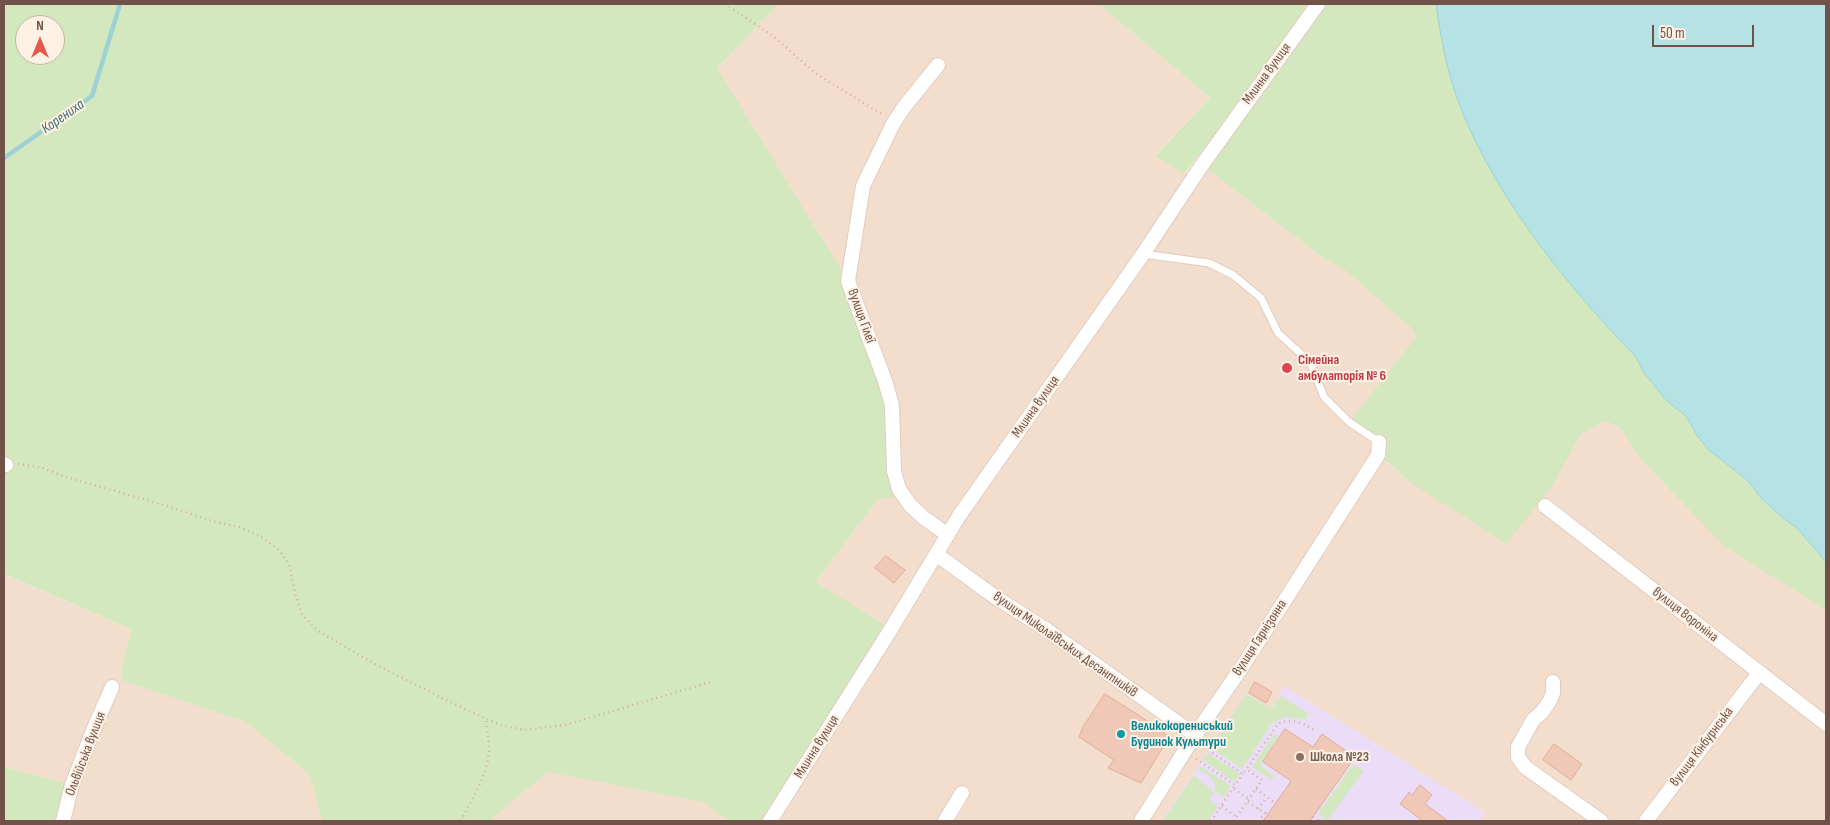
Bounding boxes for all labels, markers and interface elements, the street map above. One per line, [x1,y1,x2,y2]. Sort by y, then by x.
north arrow [15,15,65,65]
scale bar [1655,15,1758,47]
text: N [36,17,44,34]
text: 50 m [1660,24,1685,43]
street label: Млинна вулиця [1239,40,1295,108]
water label: Корениха [38,96,88,138]
street label: вулиця Гілеї [843,287,879,345]
place label: Сімейна амбулаторія № 6 [1298,352,1386,384]
marker: Сімейна амбулаторія № 6 [1280,361,1294,375]
street label: Млинна вулиця [1009,373,1063,441]
street label: вулиця Вороніна [1649,584,1721,646]
street label: вулиця Миколаївських Десантників [989,589,1141,701]
street label: вулиця Гарнізонна [1229,597,1291,679]
street label: вулиця Кінбурнська [1667,704,1737,790]
street label: Ольвійська вулиця [62,710,110,798]
street label: Млинна вулиця [791,712,843,782]
place label: Великокорениський Будинок Культури [1131,718,1233,750]
marker: Великокорениський Будинок Культури [1115,728,1127,740]
place label: Школа №23 [1310,749,1369,765]
marker: Школа №23 [1294,751,1306,763]

